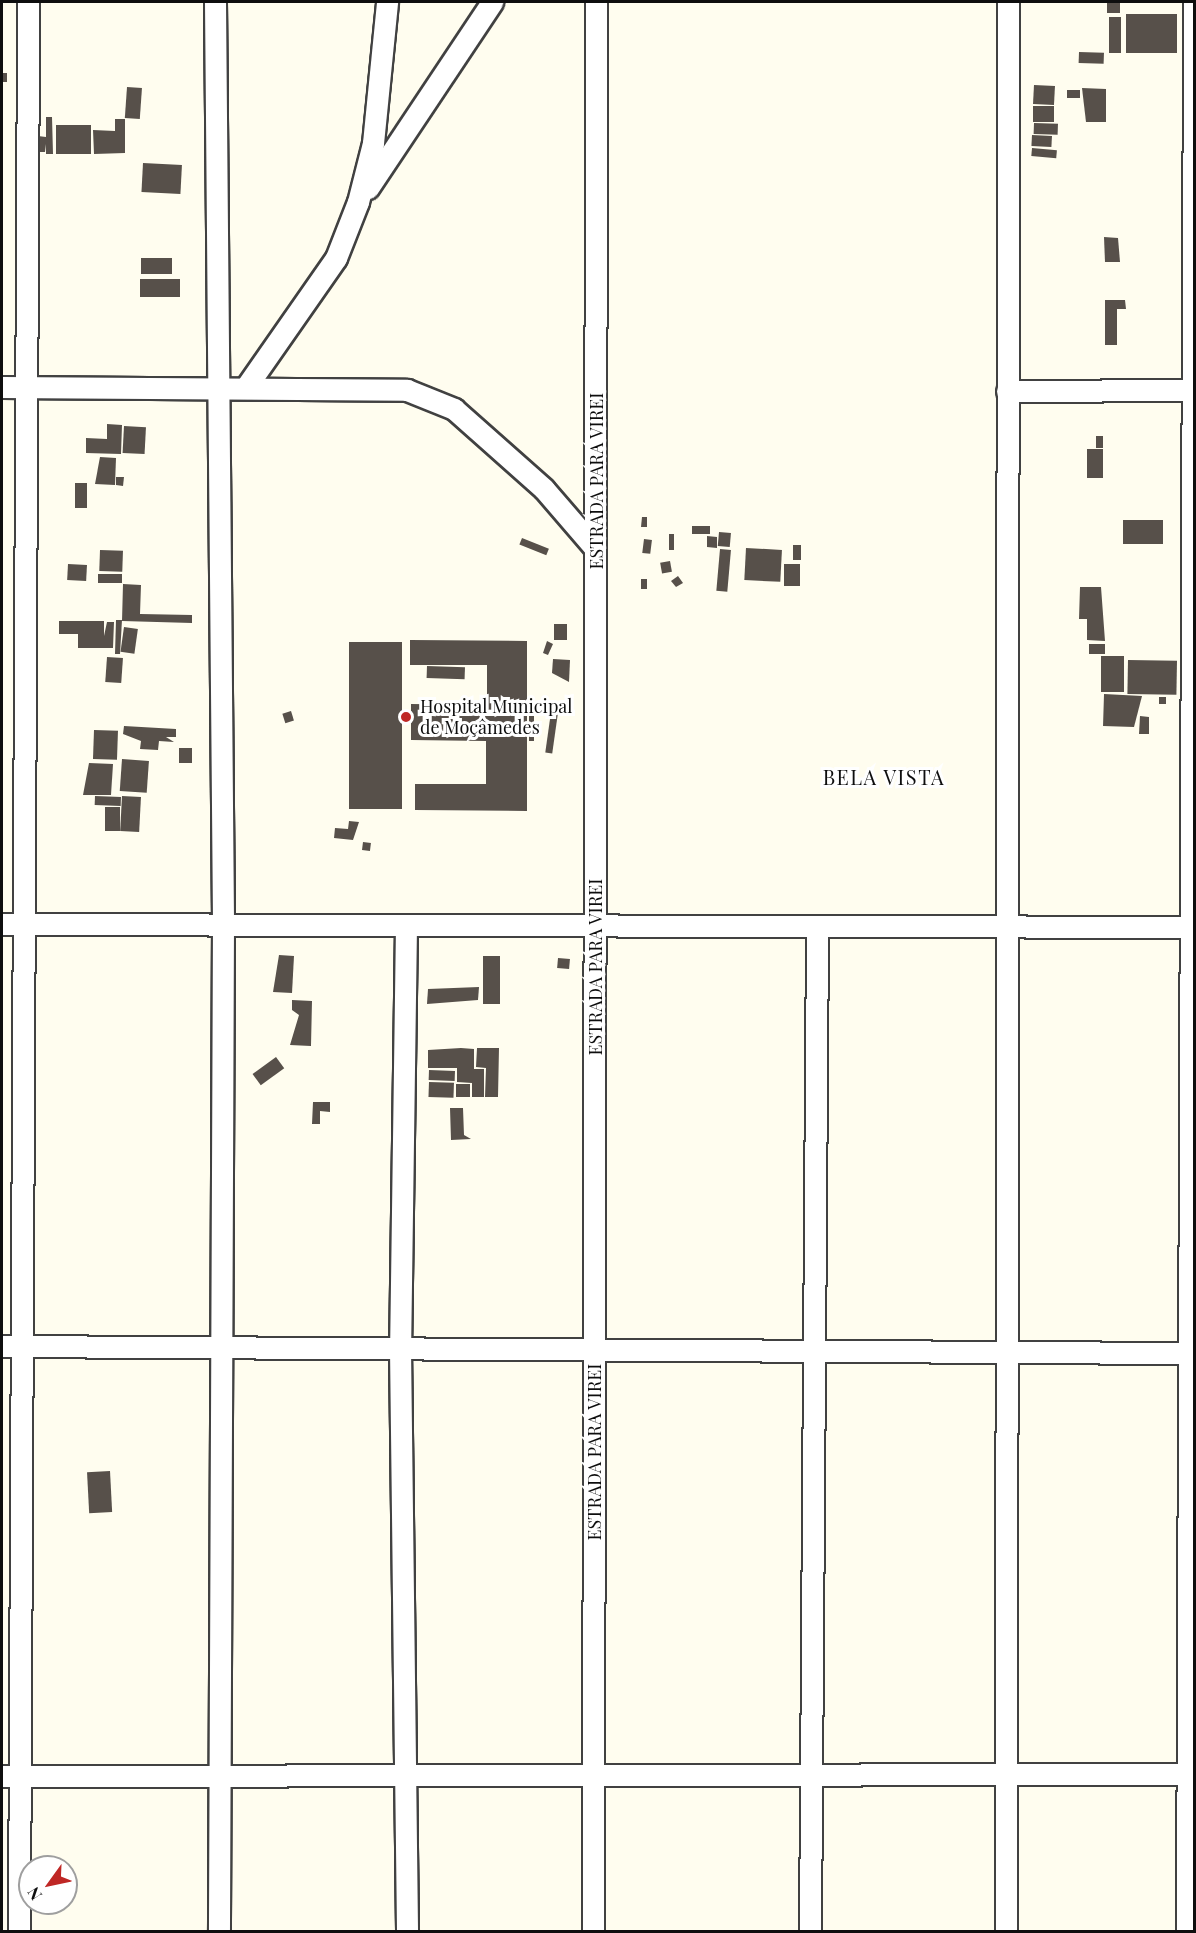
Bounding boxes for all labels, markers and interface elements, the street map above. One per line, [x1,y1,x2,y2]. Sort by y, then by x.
street label: ESTRADA PARA VIREI [585,392,607,570]
place label: Hospital Municipal de Moçâmedes [420,696,572,738]
marker: Hospital Municipal de Moçâmedes [397,708,415,726]
district label: BELA VISTA [822,764,946,788]
street label: ESTRADA PARA VIREI [584,878,606,1056]
street label: ESTRADA PARA VIREI [583,1363,605,1541]
north arrow [18,1855,78,1915]
text: N [22,1883,46,1905]

